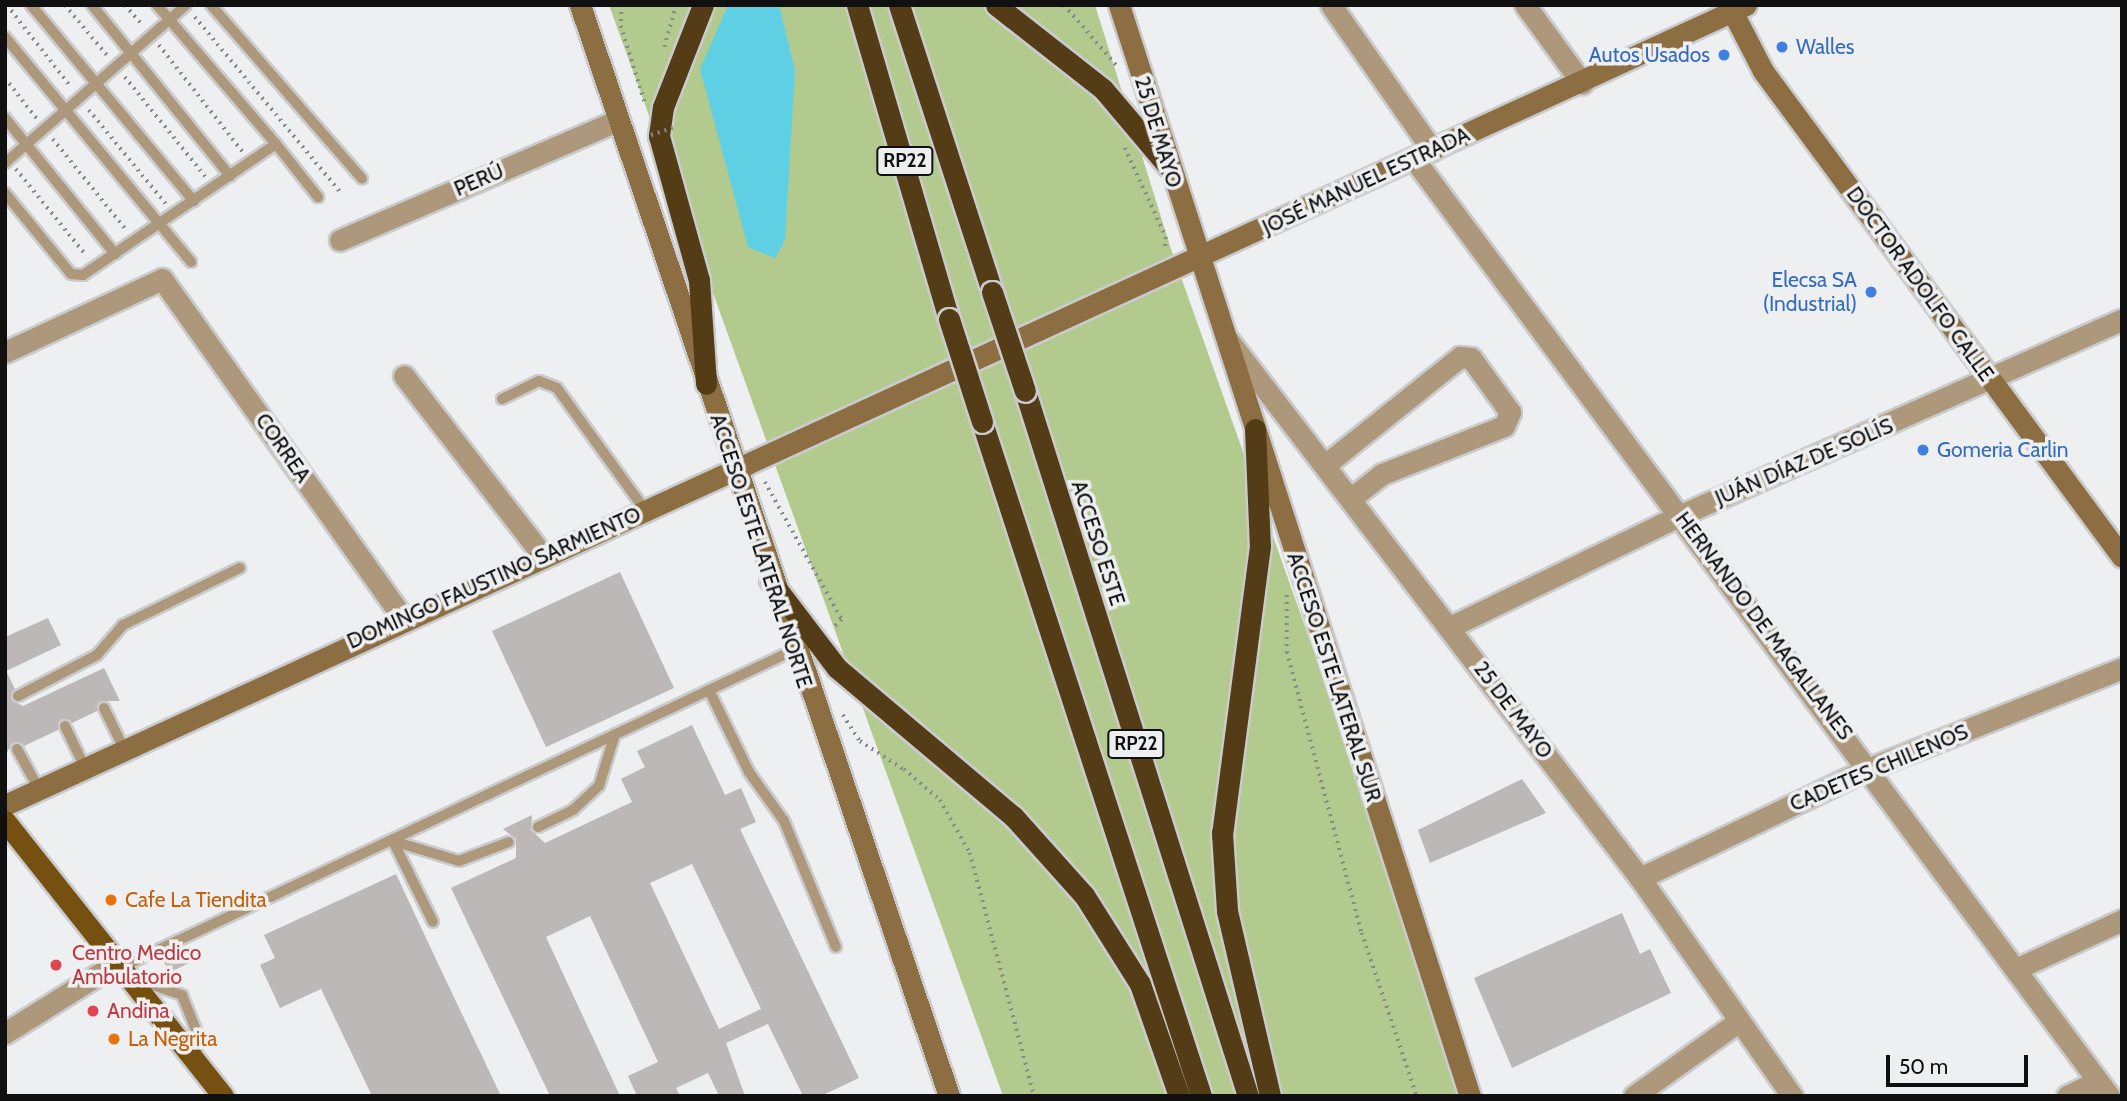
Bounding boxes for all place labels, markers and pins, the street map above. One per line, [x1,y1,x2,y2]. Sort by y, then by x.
place label: Walles [1796,34,1854,60]
marker: Walles [1774,39,1790,55]
place label: Autos Usados [1589,42,1710,68]
marker: Autos Usados [1716,47,1732,63]
place label: Elecsa SA (Industrial) [1763,267,1857,317]
marker: Elecsa SA (Industrial) [1863,284,1879,300]
place label: Gomeria Carlin [1937,437,2068,463]
marker: Gomeria Carlin [1915,442,1931,458]
place label: Cafe La Tiendita [125,887,267,913]
marker: Cafe La Tiendita [103,892,119,908]
place label: Centro Medico Ambulatorio [72,940,201,990]
marker: Centro Medico Ambulatorio [46,955,66,975]
place label: Andina [107,998,170,1024]
marker: Andina [85,1003,101,1019]
place label: La Negrita [128,1026,217,1052]
marker: La Negrita [106,1031,122,1047]

